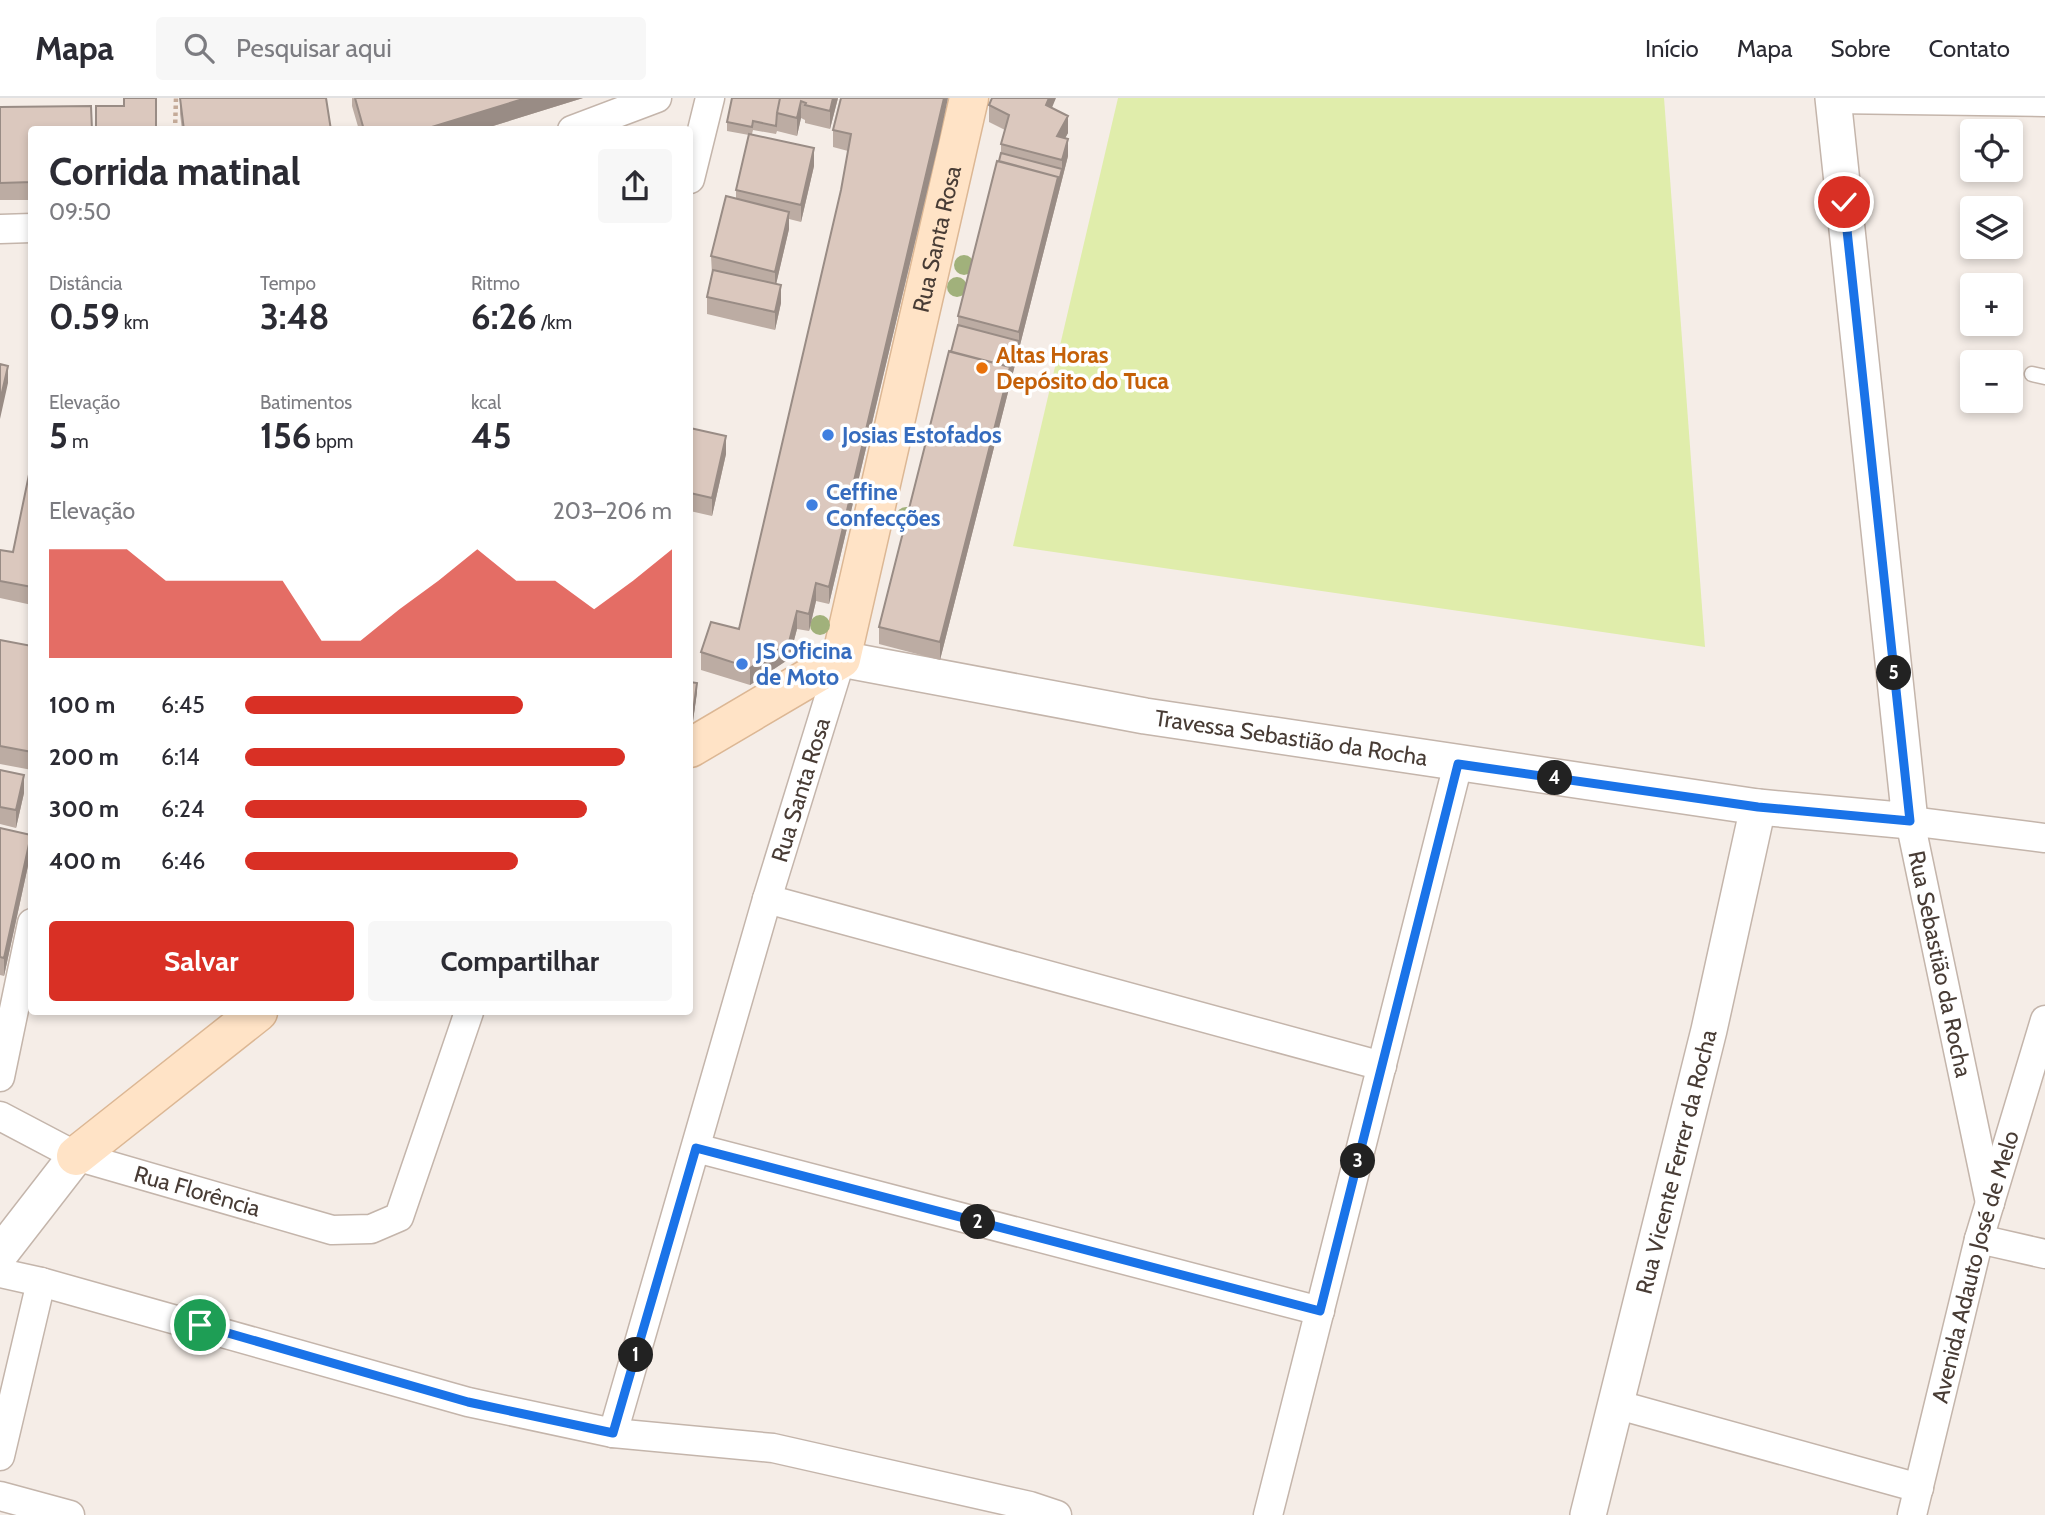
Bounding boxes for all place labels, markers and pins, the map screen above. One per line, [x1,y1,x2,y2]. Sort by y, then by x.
pin [1814,172,1874,232]
place label: Altas Horas Depósito do Tuca [996,341,1169,395]
marker: Altas Horas Depósito do Tuca [974,360,990,376]
place label: Josias Estofados [841,421,1002,449]
marker: Josias Estofados [820,427,836,443]
place label: Ceffine Confecções [826,478,941,532]
marker: Ceffine Confecções [804,497,820,513]
place label: JS Oficina de Moto [755,637,853,691]
marker: JS Oficina de Moto [734,656,750,672]
pin: 5 [1876,656,1912,690]
pin: 4 [1538,760,1572,796]
pin: 3 [1340,1144,1376,1178]
pin: 2 [960,1204,996,1240]
pin [170,1295,230,1355]
pin: 1 [618,1338,654,1372]

